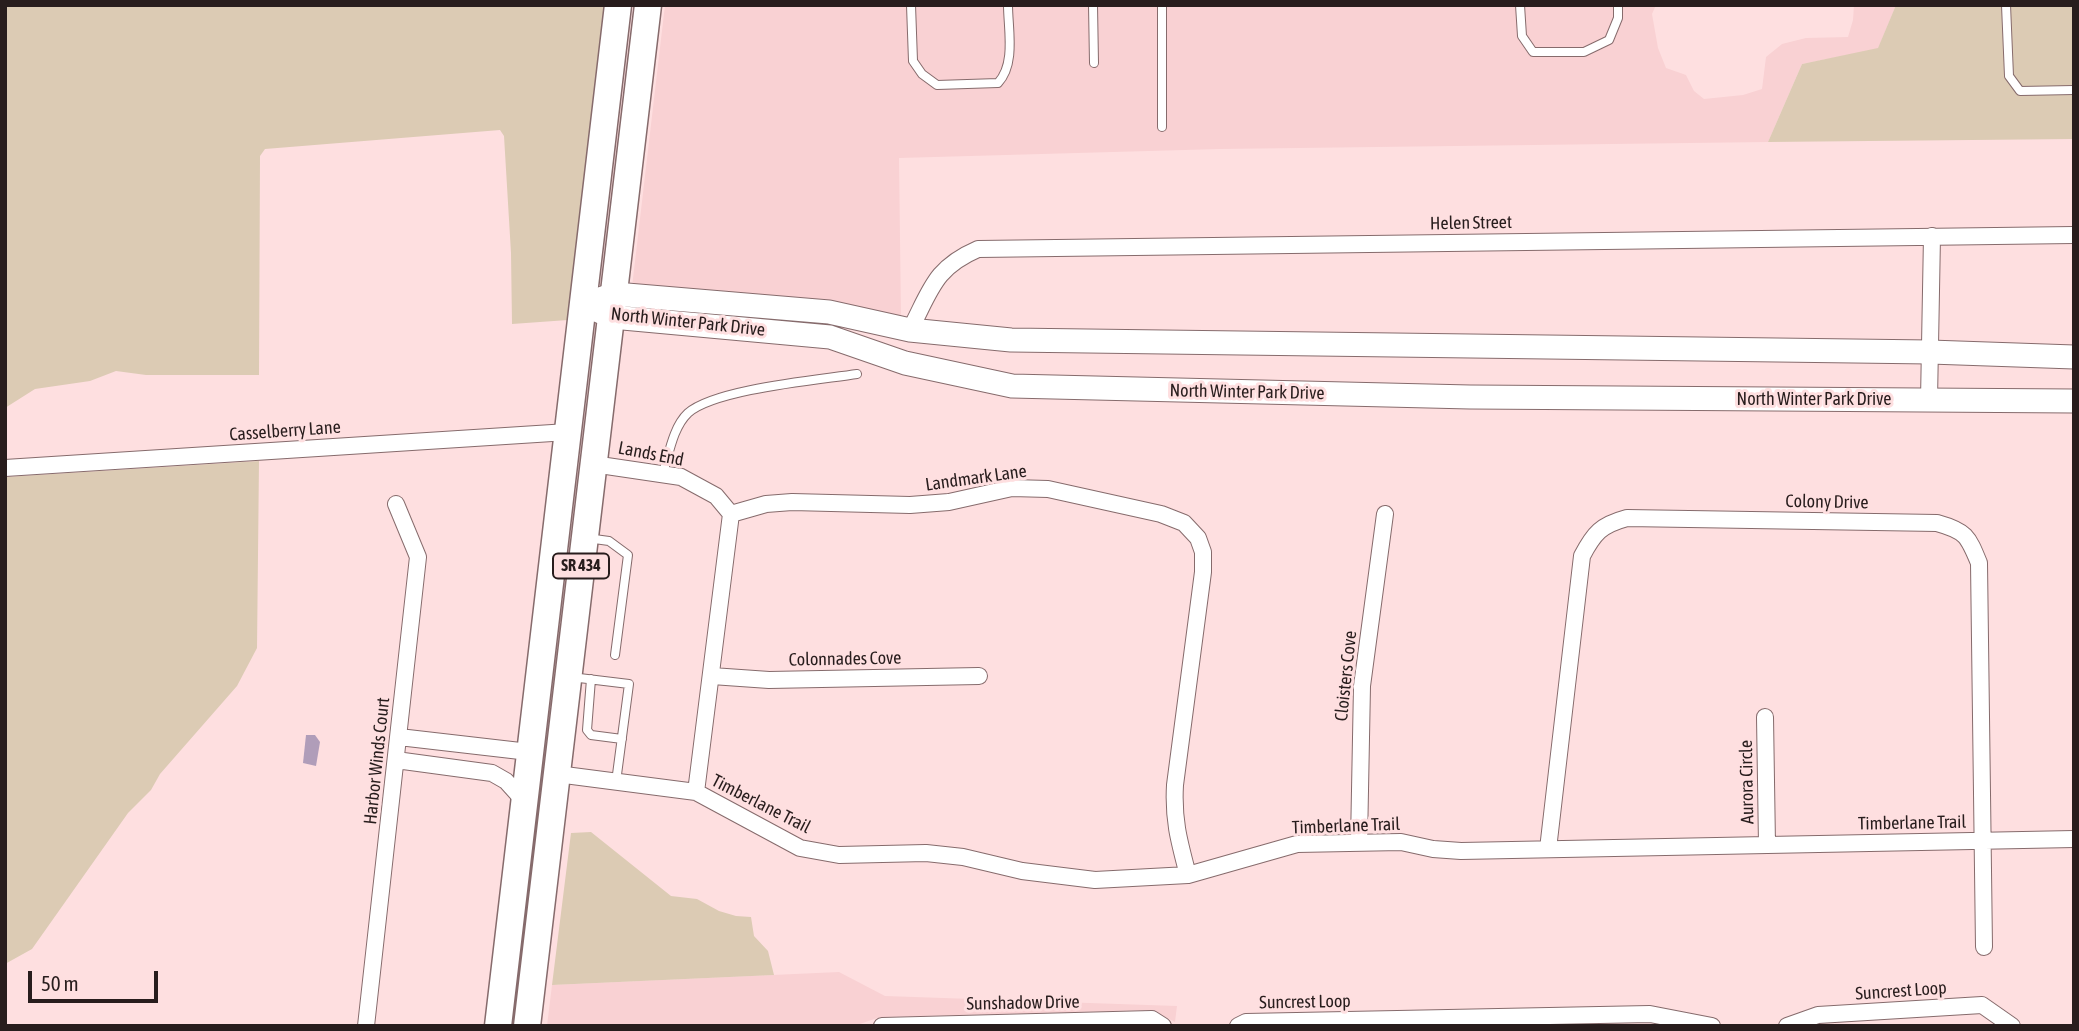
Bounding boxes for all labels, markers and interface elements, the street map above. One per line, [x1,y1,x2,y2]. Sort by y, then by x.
street label: Helen Street [1430,211,1512,235]
street label: North Winter Park Drive [610,303,766,341]
street label: North Winter Park Drive [1169,380,1325,404]
street label: North Winter Park Drive [1737,388,1891,410]
street label: Casselberry Lane [229,416,341,446]
street label: Lands End [616,437,686,471]
street label: Landmark Lane [924,460,1028,496]
street label: Colony Drive [1785,490,1869,514]
road number: SR 434 [553,554,609,579]
street label: Cloisters Cove [1331,630,1361,722]
street label: Colonnades Cove [788,647,902,671]
street label: Harbor Winds Court [360,696,394,826]
street label: Aurora Circle [1735,740,1759,824]
street label: Timberlane Trail [708,770,814,838]
street label: Timberlane Trail [1858,811,1966,835]
street label: Timberlane Trail [1292,813,1400,839]
scale bar [32,958,161,1002]
text: 50 m [41,971,79,995]
street label: Suncrest Loop [1855,977,1947,1005]
street label: Suncrest Loop [1259,990,1351,1014]
street label: Sunshadow Drive [966,991,1080,1015]

